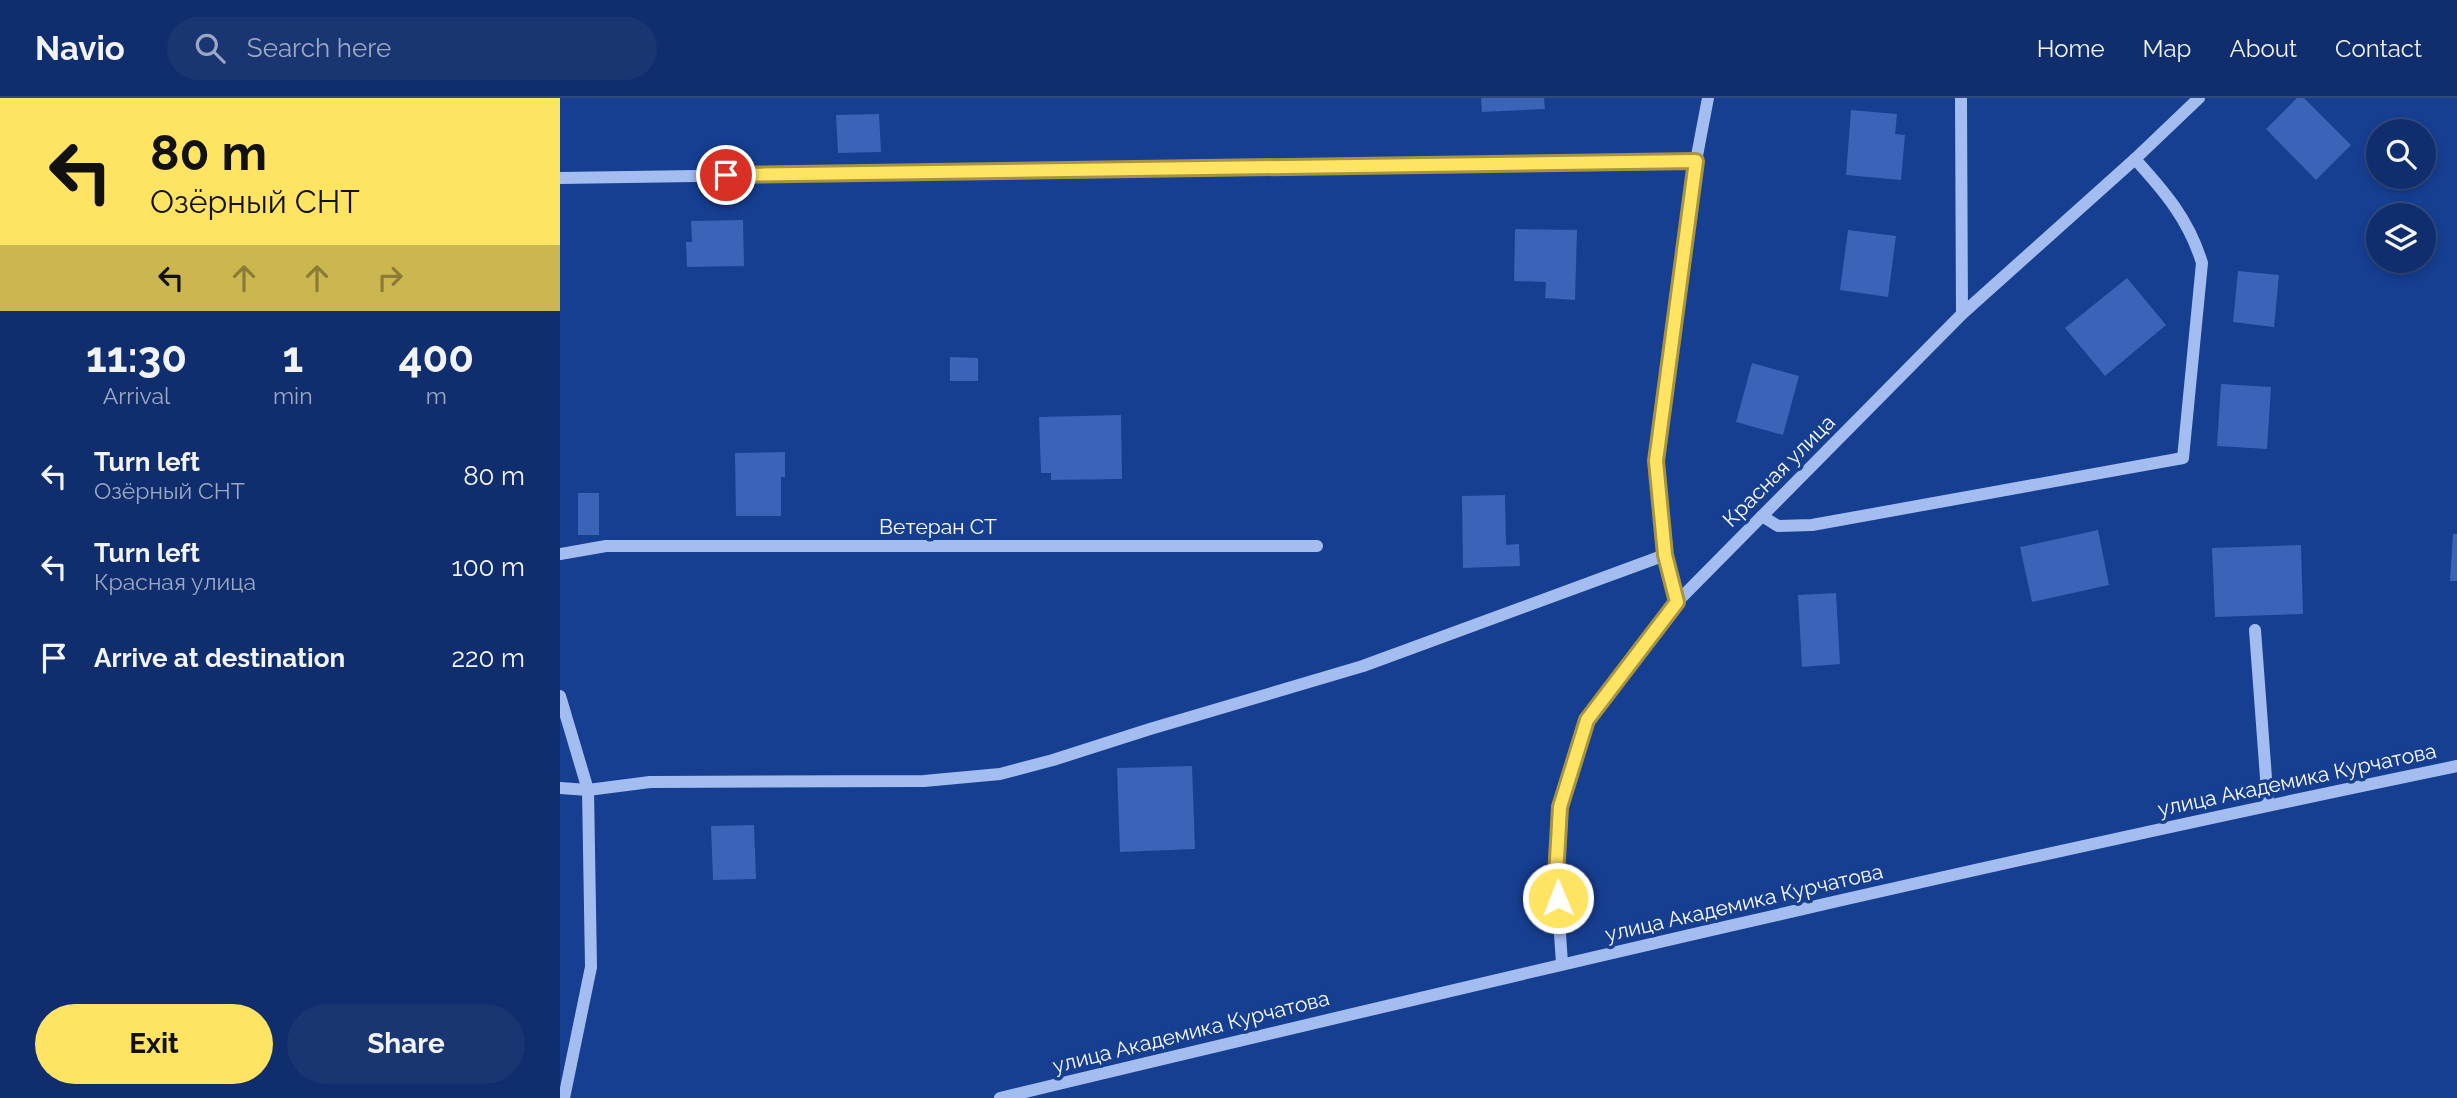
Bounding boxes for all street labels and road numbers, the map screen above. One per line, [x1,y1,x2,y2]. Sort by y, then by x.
street label: Красная улица [1717,409,1840,532]
street label: Ветеран СТ [879,514,997,539]
street label: улица Академика Курчатова [2155,738,2438,821]
street label: улица Академика Курчатова [1603,858,1885,947]
street label: улица Академика Курчатова [1050,985,1332,1078]

